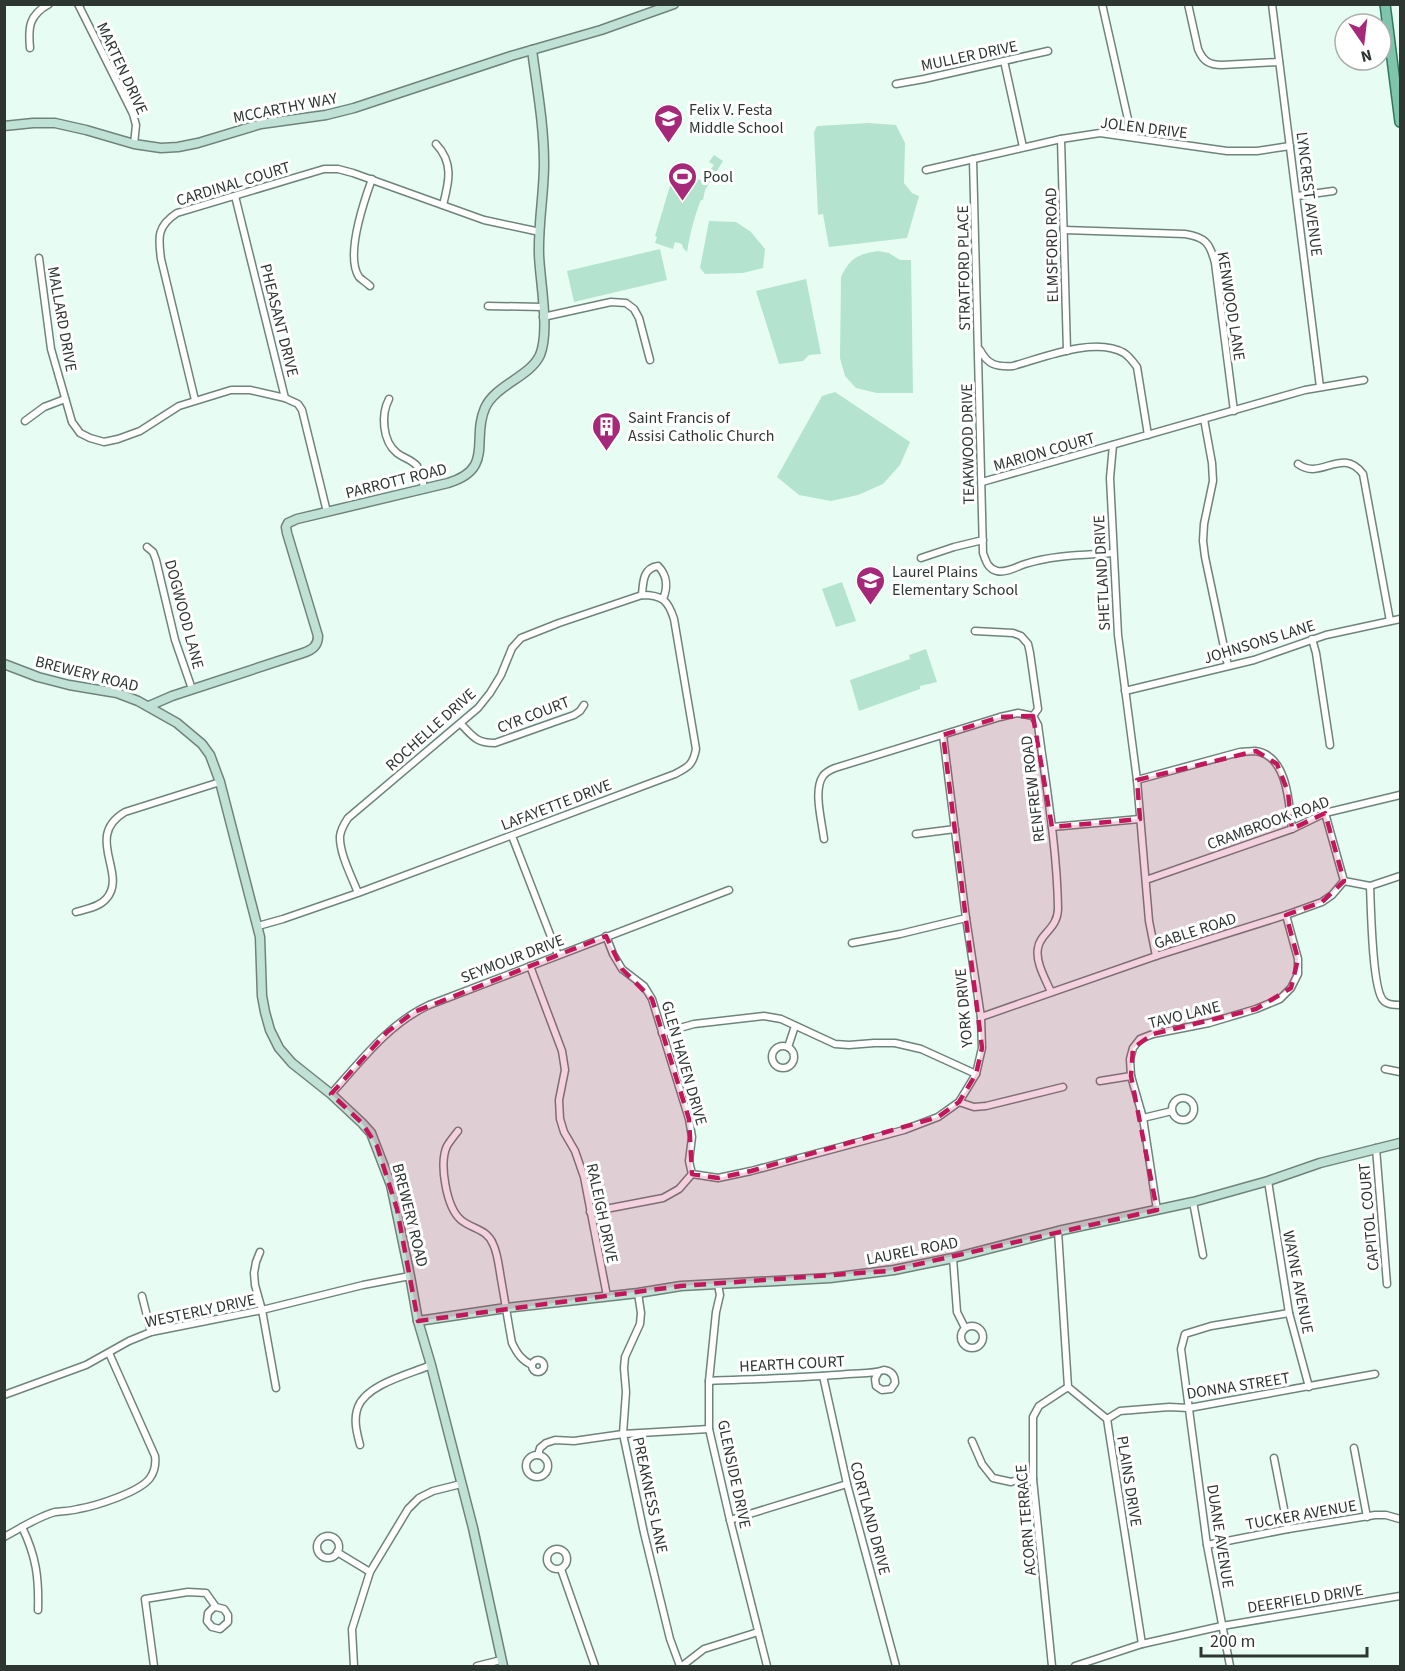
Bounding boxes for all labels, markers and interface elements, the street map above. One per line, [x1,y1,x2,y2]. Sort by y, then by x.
north arrow [1333,12,1393,72]
street label: MARTEN DRIVE [91,19,153,118]
street label: MULLER DRIVE [919,35,1019,77]
text: N [1359,44,1374,68]
street label: MCCARTHY WAY [231,87,339,129]
place label: Felix V. Festa Middle School [689,99,784,139]
school or university icon: Felix V. Festa Middle School [652,102,684,144]
street label: JOLEN DRIVE [1099,112,1189,144]
street label: LYNCREST AVENUE [1290,131,1328,258]
street label: CARDINAL COURT [174,156,293,212]
sports icon: Pool [666,160,698,202]
place label: Pool [703,166,733,188]
street label: ELMSFORD ROAD [1040,187,1064,303]
street label: STRATFORD PLACE [952,205,976,331]
street label: KENWOOD LANE [1212,250,1250,362]
street label: PHEASANT DRIVE [254,261,304,379]
street label: MALLARD DRIVE [42,265,82,374]
street label: TEAKWOOD DRIVE [956,383,980,505]
place label: Saint Francis of Assisi Catholic Church [628,407,774,447]
building icon: Saint Francis of Assisi Catholic Church [591,410,623,452]
street label: MARION COURT [991,427,1098,477]
street label: PARROTT ROAD [343,458,449,504]
street label: SHETLAND DRIVE [1088,515,1116,631]
street label: DOGWOOD LANE [159,557,209,671]
place label: Laurel Plains Elementary School [892,561,1018,601]
school or university icon: Laurel Plains Elementary School [855,564,887,606]
street label: JOHNSONS LANE [1201,615,1318,669]
street label: BREWERY ROAD [33,650,141,697]
street label: ROCHELLE DRIVE [381,683,481,776]
street label: CYR COURT [494,691,573,739]
street label: RENFREW ROAD [1016,734,1050,843]
street label: LAFAYETTE DRIVE [498,774,615,836]
street label: CRAMBROOK ROAD [1204,791,1333,855]
street label: GABLE ROAD [1151,907,1239,955]
street label: SEYMOUR DRIVE [457,929,567,989]
street label: YORK DRIVE [950,967,979,1049]
street label: TAVO LANE [1146,995,1223,1035]
street label: GLEN HAVEN DRIVE [656,998,712,1128]
street label: BREWERY ROAD [387,1161,434,1269]
street label: RALEIGH DRIVE [581,1161,623,1265]
street label: CAPITOL COURT [1353,1162,1385,1272]
street label: WAYNE AVENUE [1277,1229,1319,1336]
street label: LAUREL ROAD [864,1231,960,1271]
street label: WESTERLY DRIVE [143,1289,258,1333]
street label: HEARTH COURT [739,1350,846,1378]
street label: DONNA STREET [1185,1367,1292,1405]
street label: GLENSIDE DRIVE [712,1418,756,1531]
street label: PLAINS DRIVE [1111,1434,1147,1528]
street label: PREAKNESS LANE [627,1435,673,1556]
street label: CORTLAND DRIVE [844,1459,896,1577]
street label: ACORN TERRACE [1010,1463,1042,1577]
street label: DUANE AVENUE [1201,1483,1239,1590]
street label: TUCKER AVENUE [1244,1494,1358,1536]
street label: DEERFIELD DRIVE [1246,1579,1365,1619]
scale bar [1201,1620,1368,1658]
text: 200 m [1210,1629,1255,1654]

